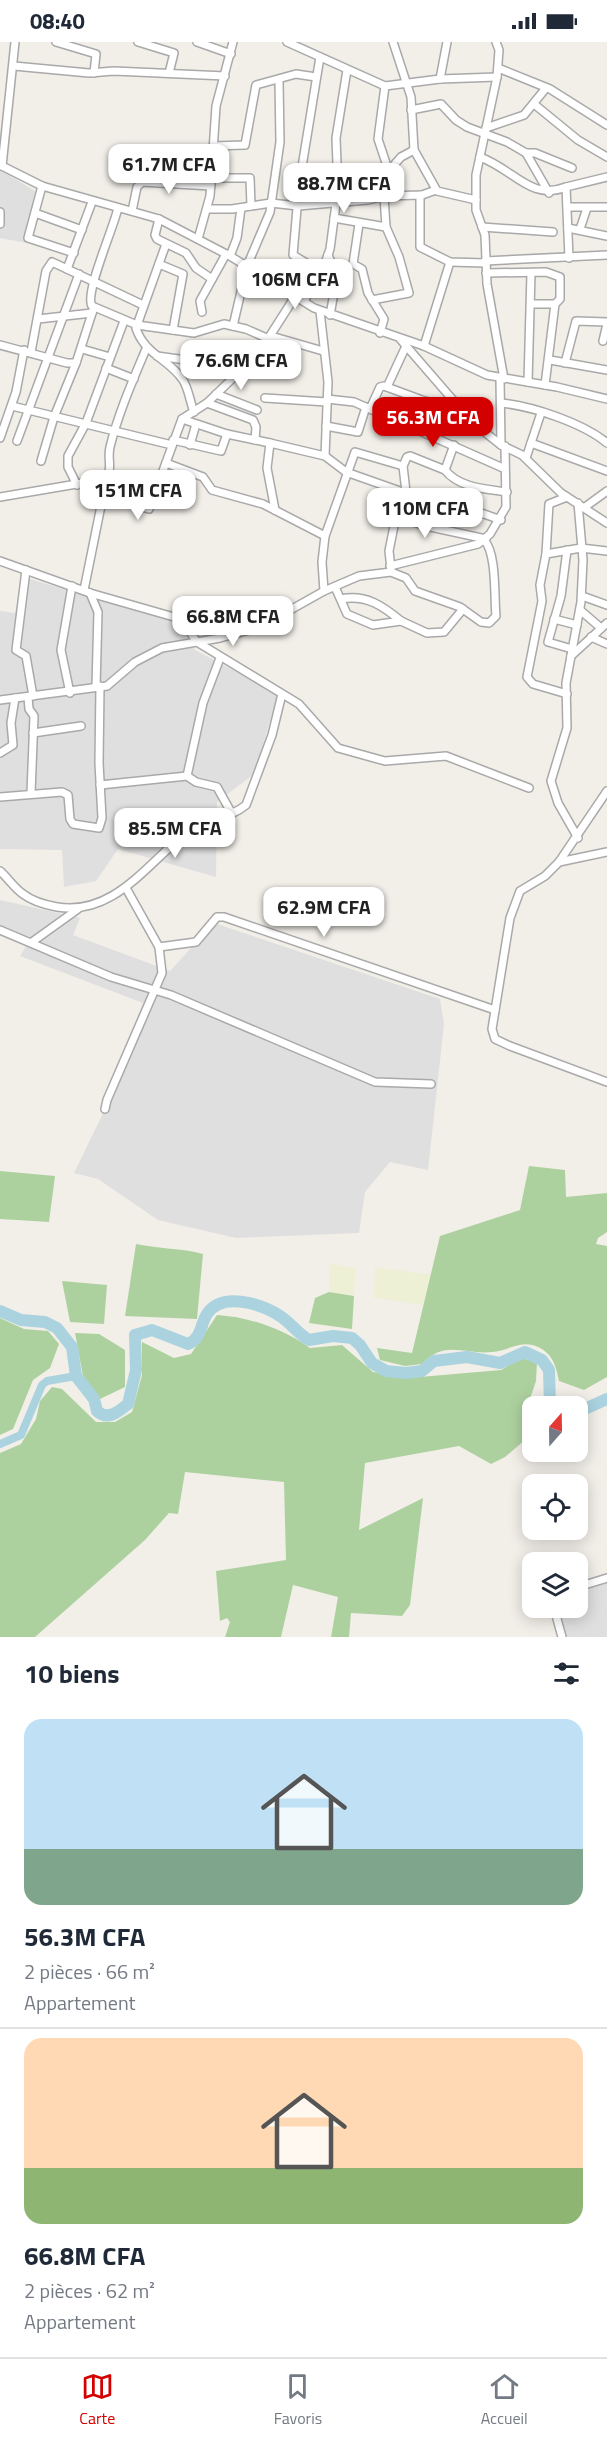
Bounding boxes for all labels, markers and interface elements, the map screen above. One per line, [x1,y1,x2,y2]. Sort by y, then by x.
text: 08:40 [30,4,85,38]
pin: 61.7M CFA [100,144,238,195]
text: 61.7M CFA [122,148,216,179]
pin: 88.7M CFA [275,163,413,214]
text: 88.7M CFA [297,167,391,198]
pin: 106M CFA [233,259,357,310]
text: 106M CFA [251,263,339,294]
pin: 76.6M CFA [172,340,310,391]
text: 76.6M CFA [194,344,288,375]
pin: 56.3M CFA [364,397,502,448]
text: 56.3M CFA [386,401,480,432]
pin: 151M CFA [76,470,200,521]
text: 151M CFA [94,474,182,505]
pin: 110M CFA [363,488,487,539]
text: 110M CFA [381,492,469,523]
pin: 66.8M CFA [164,596,302,647]
text: 66.8M CFA [186,600,280,631]
pin: 85.5M CFA [106,808,244,859]
text: 85.5M CFA [128,812,222,843]
pin: 62.9M CFA [255,887,393,938]
text: 62.9M CFA [277,891,371,922]
north arrow [522,1396,588,1462]
map controls [522,1396,588,1618]
button: locate [522,1474,588,1540]
button: layers [522,1552,588,1618]
text: 10 biens [24,1654,120,1693]
icon: filters [550,1657,583,1690]
icon: home [250,1758,358,1866]
text: 56.3M CFA [24,1917,145,1956]
text: 2 pièces · 66 m² [24,1956,155,1987]
text: Appartement [24,1987,136,2018]
icon: home [250,2077,358,2185]
text: 66.8M CFA [24,2236,145,2275]
text: 2 pièces · 62 m² [24,2275,155,2306]
text: Appartement [24,2306,136,2337]
tab: Carte [79,2370,115,2430]
tab: Favoris [274,2370,322,2430]
tab: Accueil [481,2370,528,2430]

